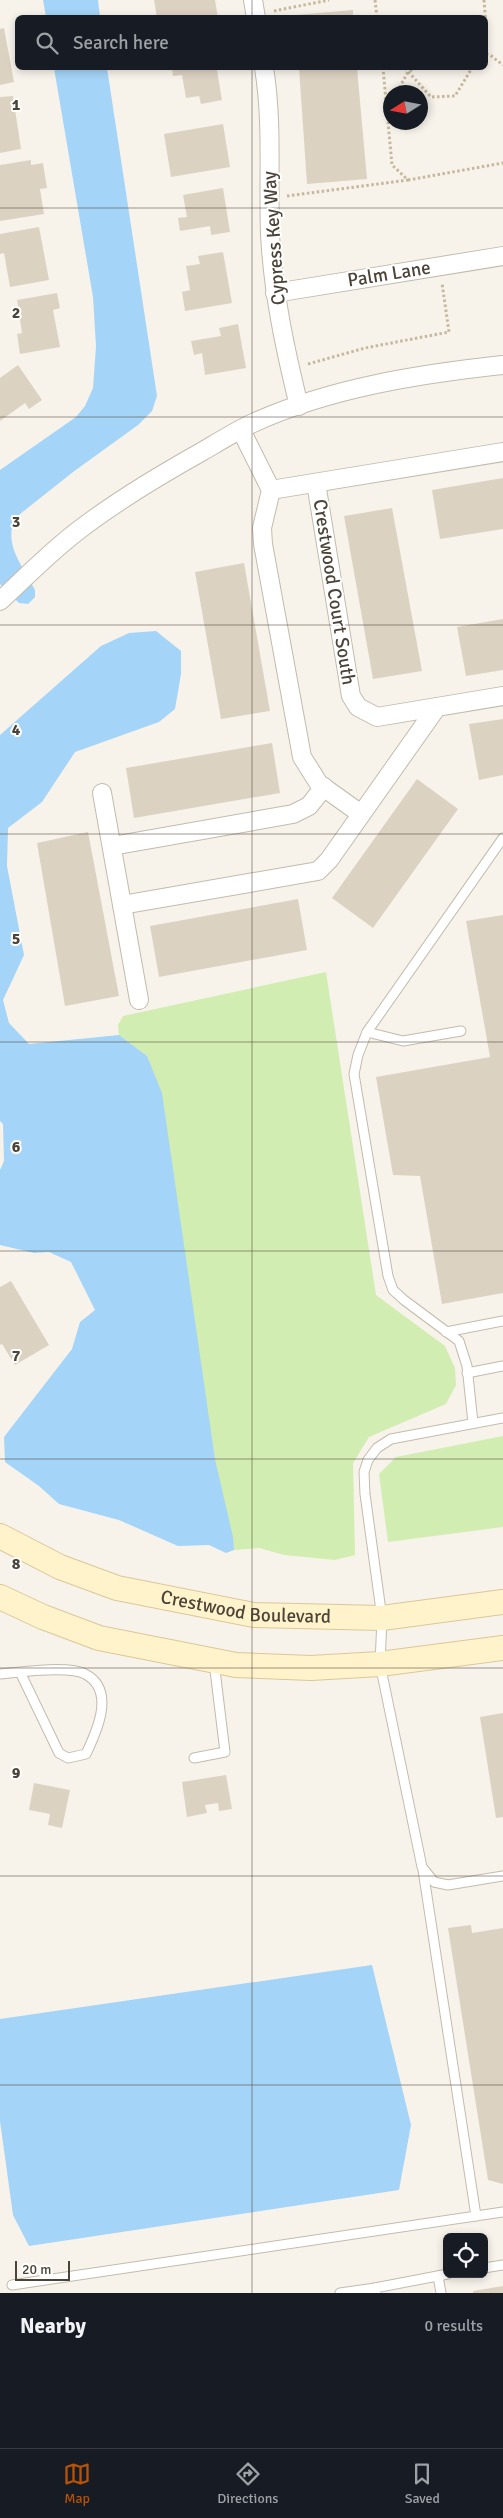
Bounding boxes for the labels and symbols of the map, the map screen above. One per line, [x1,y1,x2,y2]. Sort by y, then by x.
north arrow [383,85,428,130]
text: 1 [12,95,21,115]
street label: Cypress Key Way [257,170,291,306]
street label: Palm Lane [346,256,432,292]
text: 2 [12,303,20,323]
street label: Crestwood Court South [307,497,361,687]
text: 3 [12,512,20,532]
text: 4 [12,720,21,740]
text: 5 [12,929,20,949]
text: 6 [12,1137,21,1157]
text: 7 [12,1346,21,1366]
text: 8 [12,1554,21,1574]
street label: Crestwood Boulevard [159,1585,331,1629]
text: 9 [12,1763,21,1783]
scale bar [15,2258,70,2281]

